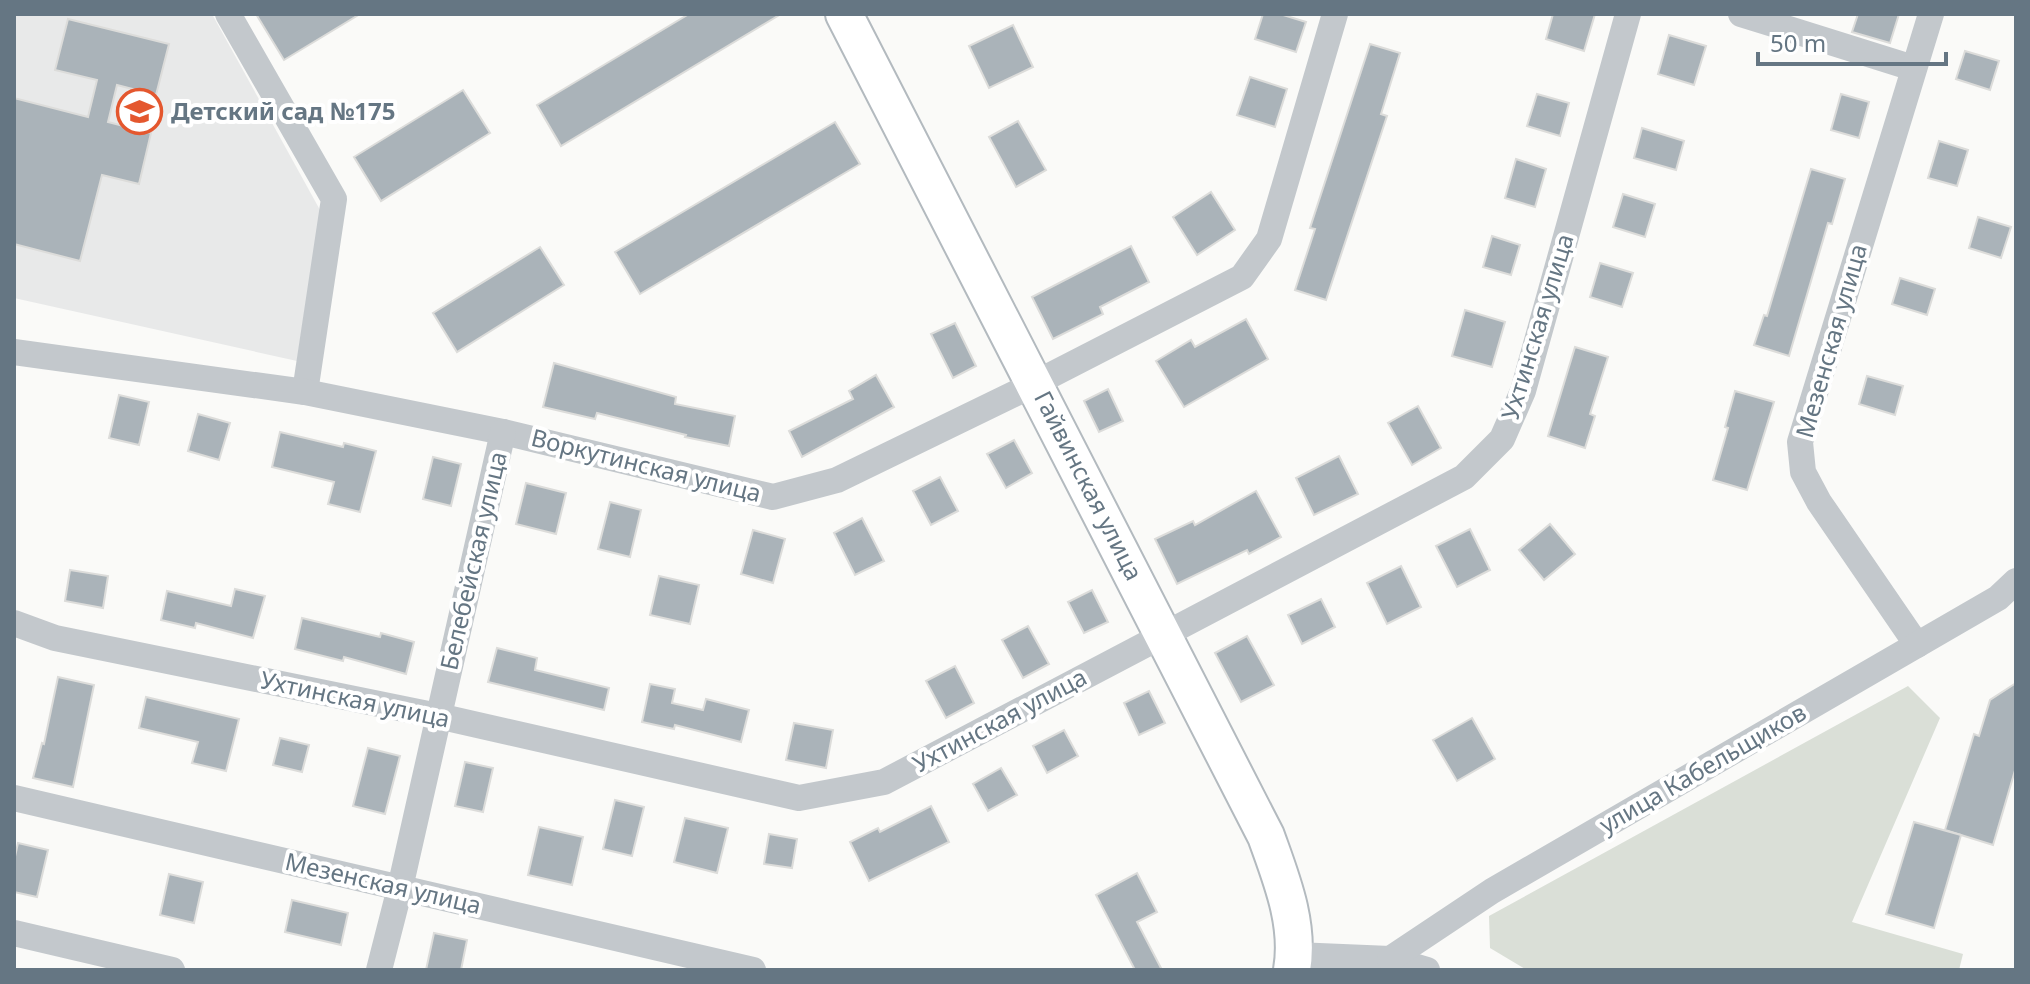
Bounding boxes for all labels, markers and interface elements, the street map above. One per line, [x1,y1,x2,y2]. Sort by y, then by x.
scale bar [1758,16,1946,66]
text: 50 m [1770,26,1826,59]
school or university icon: Детский сад №175 [116,88,164,136]
place label: Детский сад №175 [171,94,396,127]
street label: Ухтинская улица [1493,230,1581,424]
street label: Мезенская улица [1787,240,1874,441]
street label: Гайвинская улица [1027,385,1151,586]
street label: Воркутинская улица [528,420,765,509]
street label: Белебейская улица [431,448,514,673]
street label: Ухтинская улица [906,660,1092,779]
street label: Ухтинская улица [258,662,453,735]
street label: улица Кабельщиков [1593,695,1812,840]
street label: Мезенская улица [282,844,485,921]

